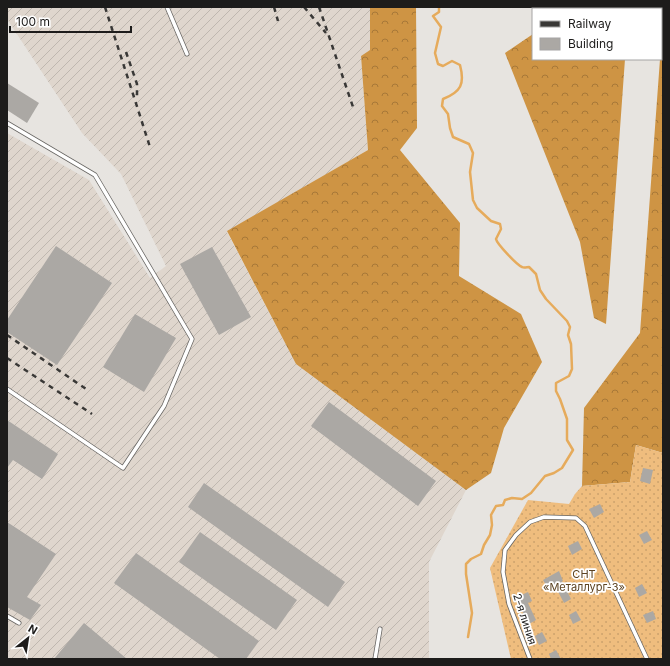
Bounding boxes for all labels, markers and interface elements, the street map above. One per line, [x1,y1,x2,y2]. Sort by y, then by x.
scale bar [10,8,131,34]
legend [532,8,662,60]
text: 100 m [16,14,50,29]
text: Railway [568,16,612,31]
text: Building [568,36,613,51]
park label: СНТ «Металлург-3» [543,567,625,594]
street label: 2-я линия [510,592,540,646]
north arrow [8,618,48,658]
text: N [26,621,40,637]

